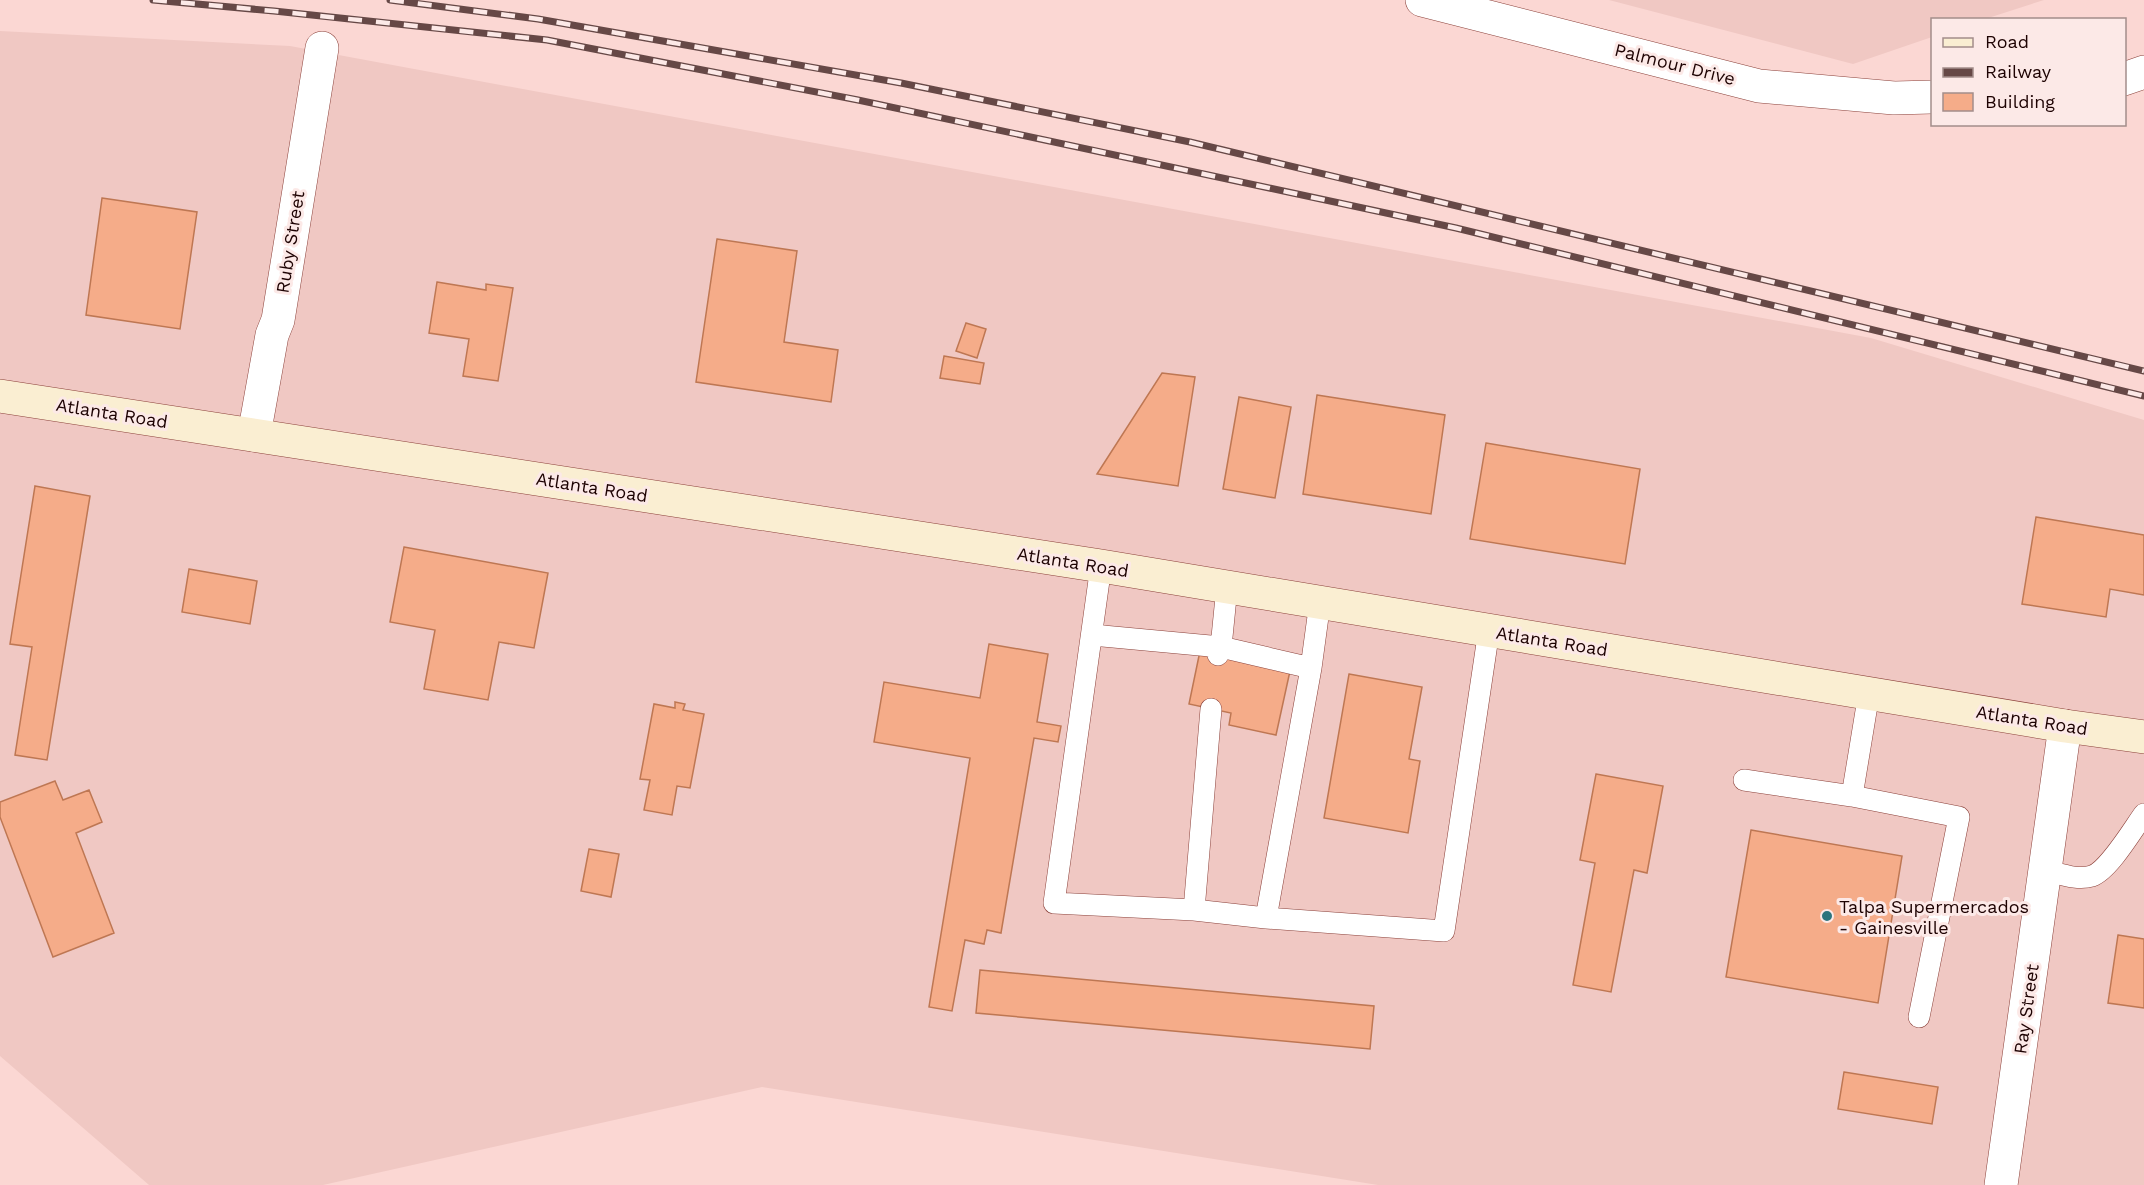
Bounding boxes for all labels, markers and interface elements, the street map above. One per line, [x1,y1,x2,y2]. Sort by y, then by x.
legend [1931,18,2126,126]
text: Road [1985,31,2029,52]
street label: Palmour Drive [1613,39,1737,89]
text: Railway [1985,61,2052,82]
text: Building [1985,91,2055,112]
street label: Ruby Street [272,189,309,295]
street label: Atlanta Road [55,394,169,432]
street label: Atlanta Road [535,468,649,506]
street label: Atlanta Road [1016,543,1130,581]
street label: Atlanta Road [1495,622,1609,660]
street label: Atlanta Road [1975,701,2089,739]
place label: Talpa Supermercados - Gainesville [1839,896,2029,938]
marker: Talpa Supermercados - Gainesville [1820,909,1834,923]
street label: Ray Street [2009,962,2043,1055]

